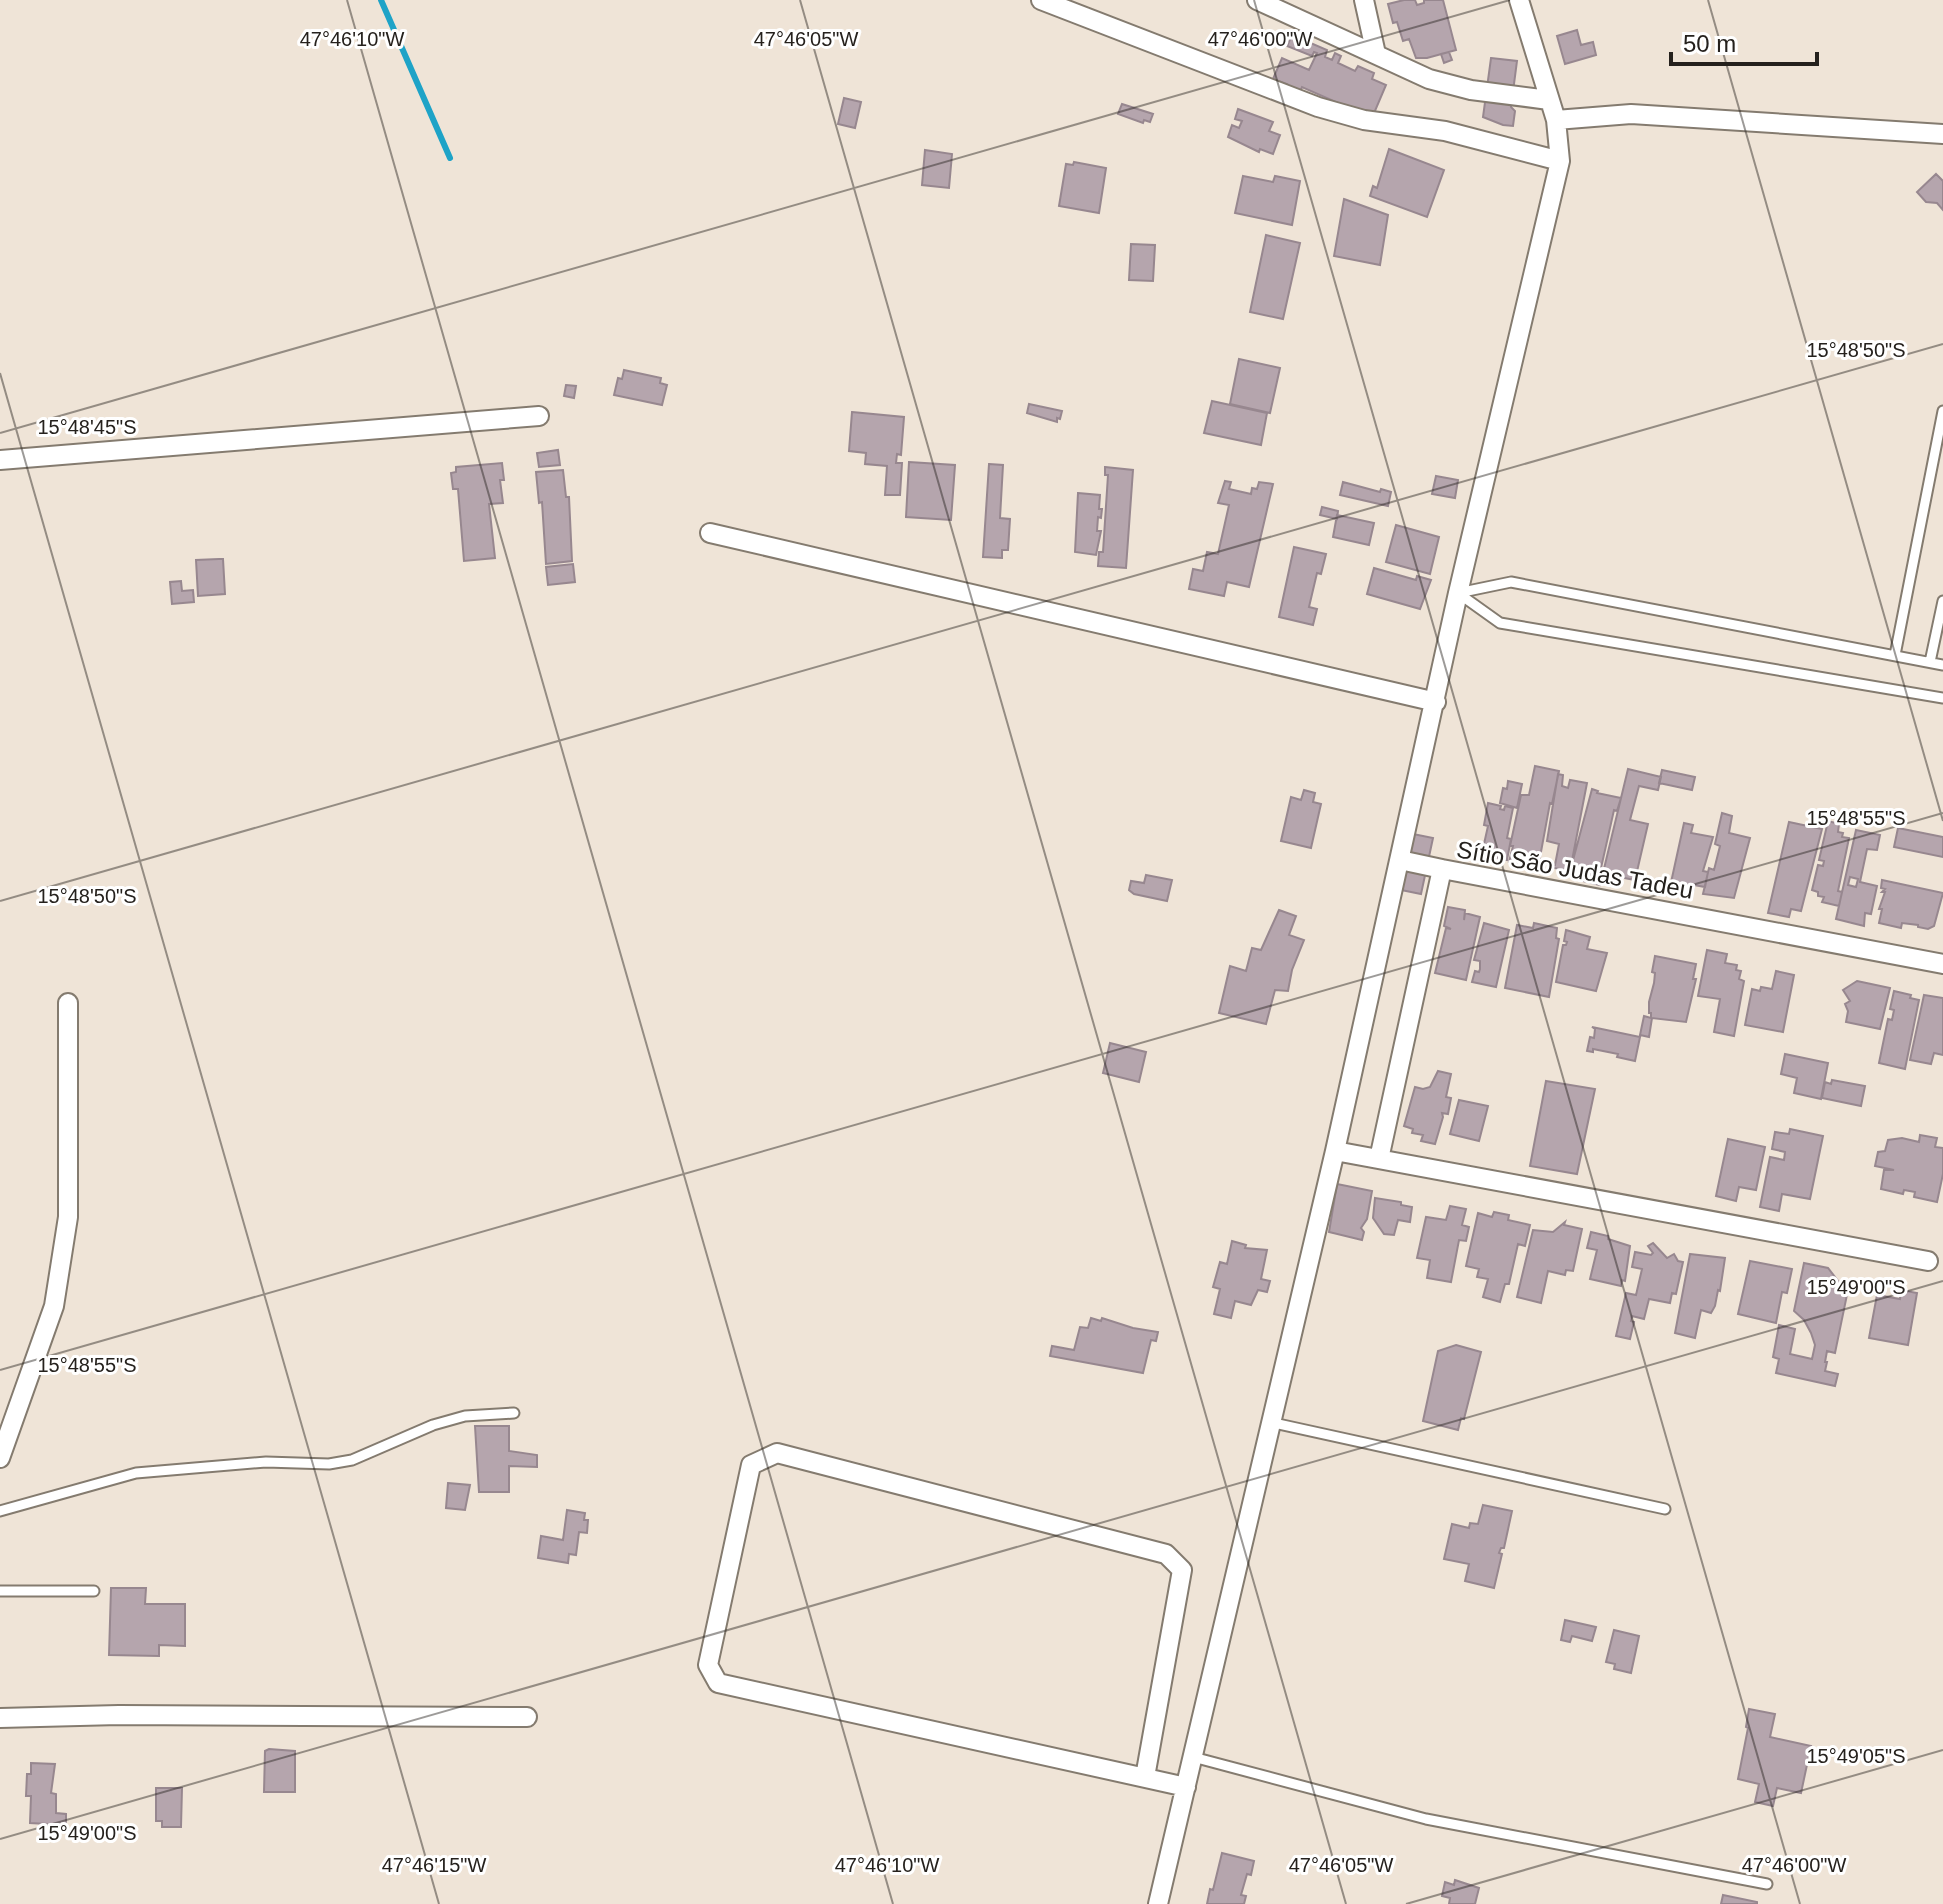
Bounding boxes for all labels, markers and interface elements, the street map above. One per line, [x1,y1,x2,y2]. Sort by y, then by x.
scale bar [1671,16,1817,66]
text: 47°46'10"W [300,28,404,50]
text: 47°46'05"W [754,28,858,50]
text: 47°46'00"W [1208,28,1312,50]
text: 50 m [1683,30,1736,57]
text: 15°48'50"S [1807,339,1906,361]
text: 15°48'45"S [38,416,137,438]
text: 15°48'55"S [1807,807,1906,829]
street label: Sítio São Judas Tadeu [1455,835,1695,904]
text: 15°48'50"S [38,885,137,907]
text: 15°49'00"S [1807,1276,1906,1298]
text: 15°48'55"S [38,1354,137,1376]
text: 15°49'05"S [1807,1745,1906,1767]
text: 15°49'00"S [38,1822,137,1844]
text: 47°46'15"W [382,1854,486,1876]
text: 47°46'10"W [835,1854,939,1876]
text: 47°46'05"W [1289,1854,1393,1876]
text: 47°46'00"W [1742,1854,1846,1876]

